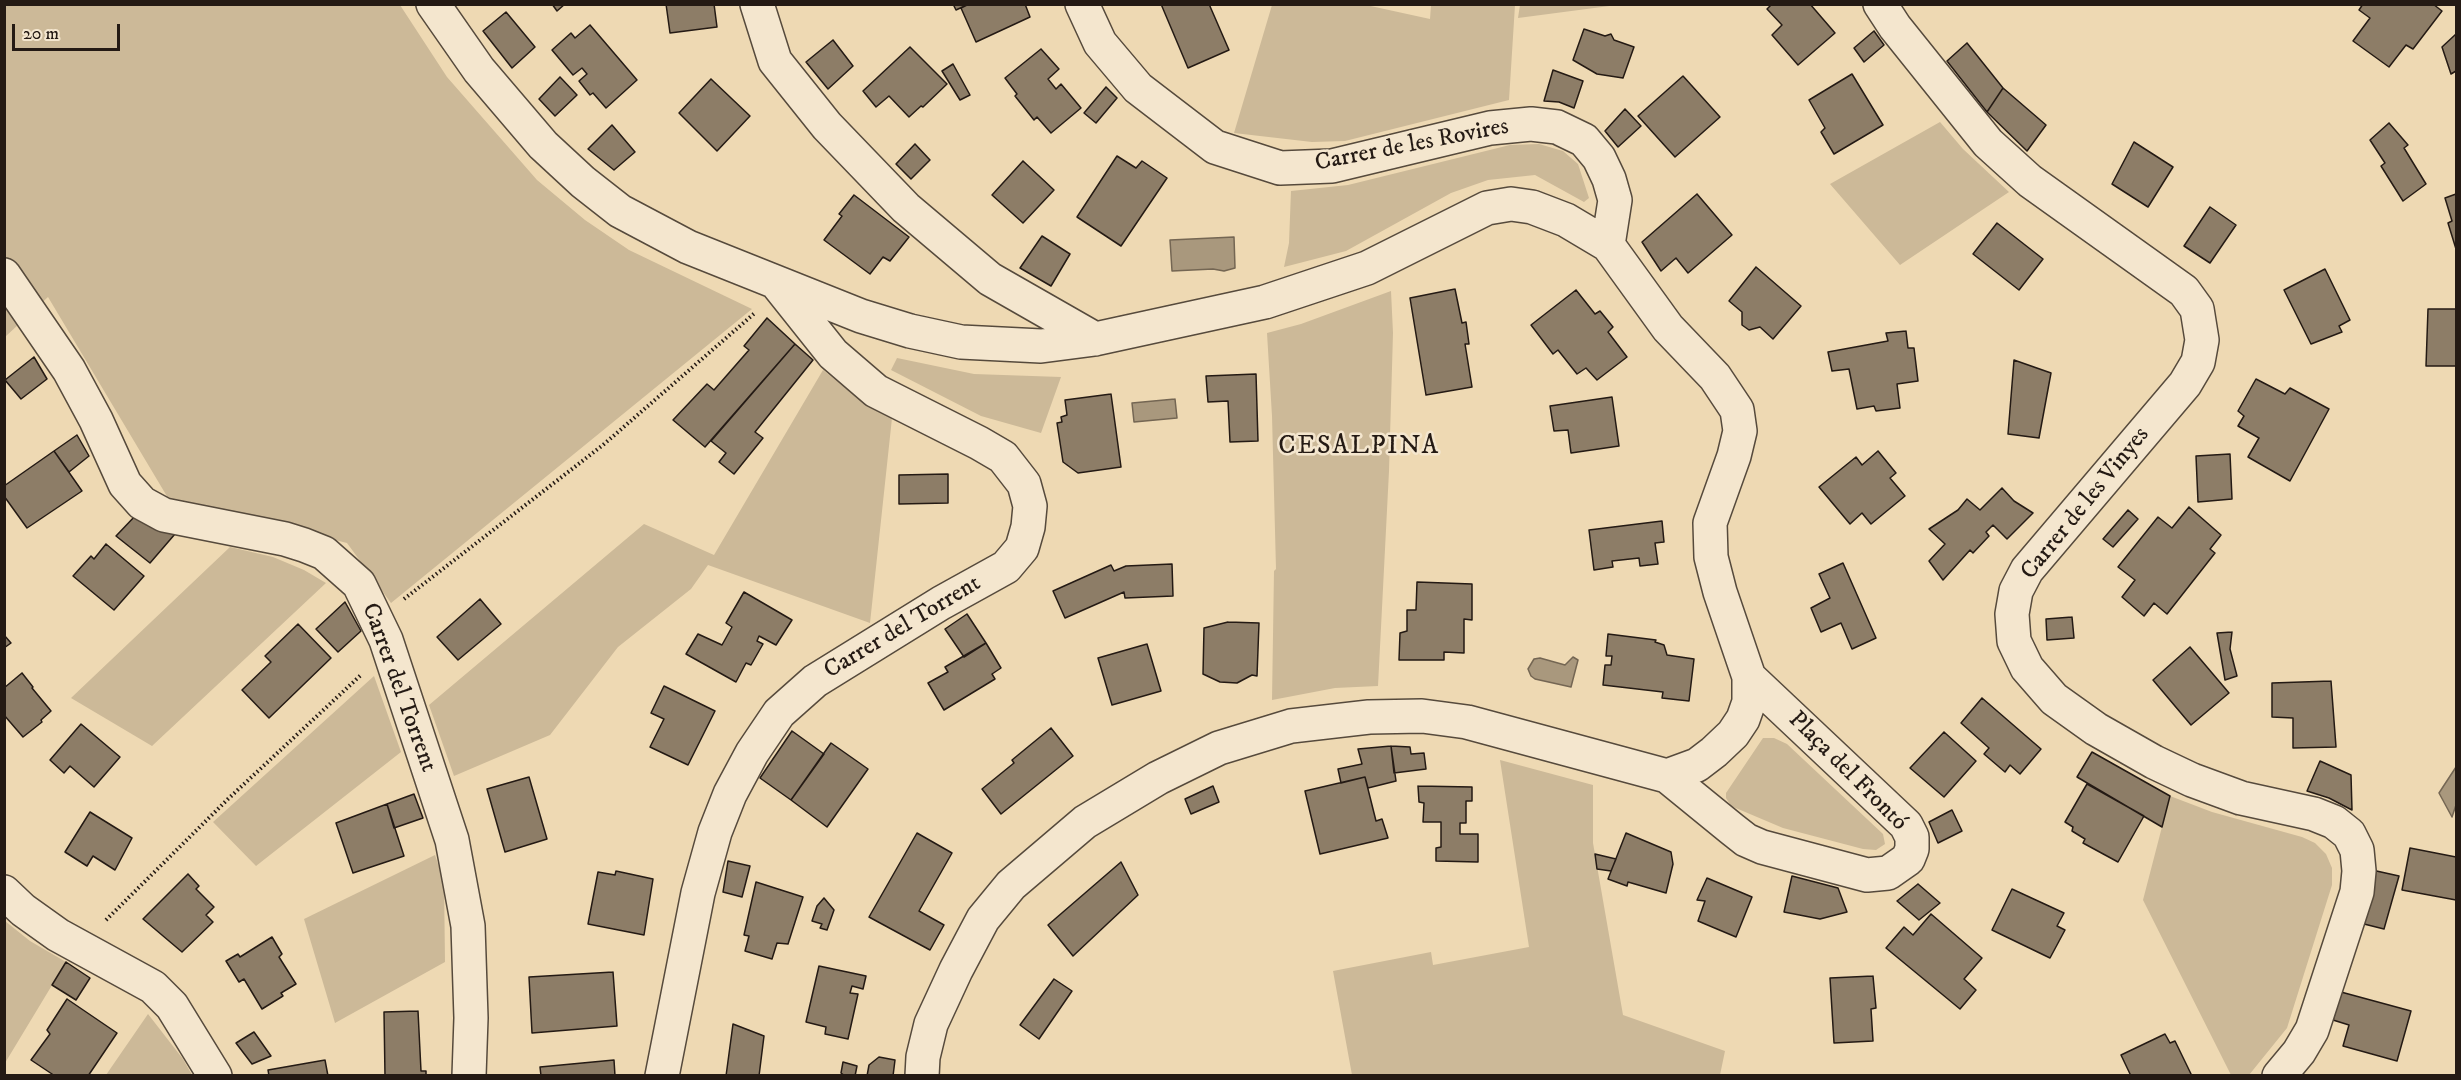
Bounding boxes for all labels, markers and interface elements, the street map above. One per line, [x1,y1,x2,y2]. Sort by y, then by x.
scale bar [15,12,123,50]
text: 20 m [23,23,59,45]
street label: Carrer de les Rovires [1313,113,1511,179]
street label: Carrer de les Vinyes [2016,422,2156,586]
district label: CESALPINA [1278,432,1440,464]
street label: Carrer del Torrent [820,570,986,686]
street label: Carrer del Torrent [354,600,442,776]
street label: Plaça del Frontó [1781,706,1913,838]

